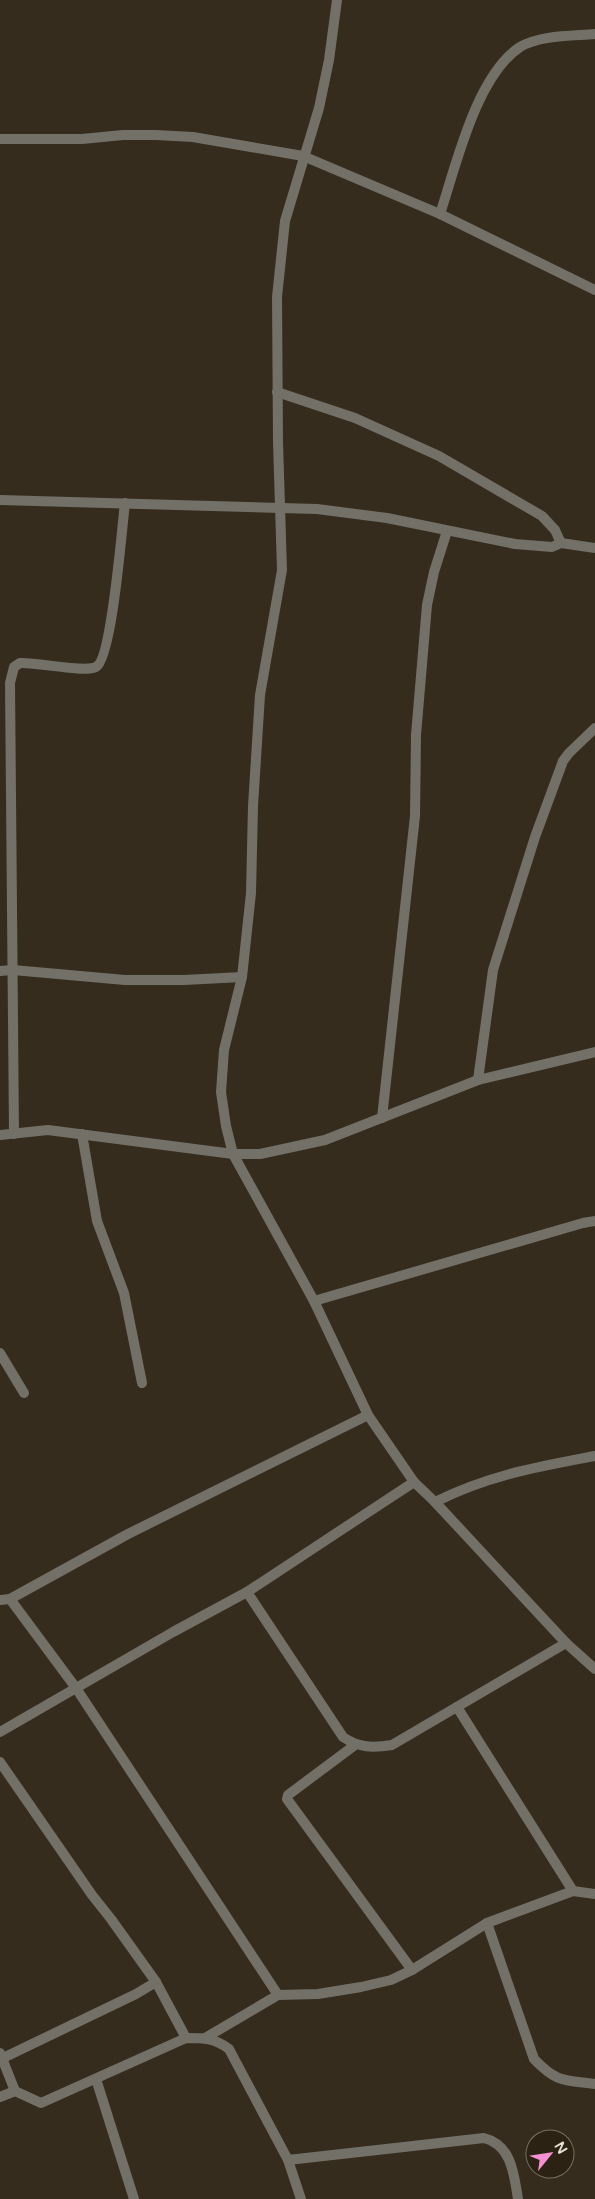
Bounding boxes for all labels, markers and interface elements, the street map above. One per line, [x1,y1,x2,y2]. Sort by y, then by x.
north arrow [525,2129,575,2179]
text: N [551,2139,571,2157]

